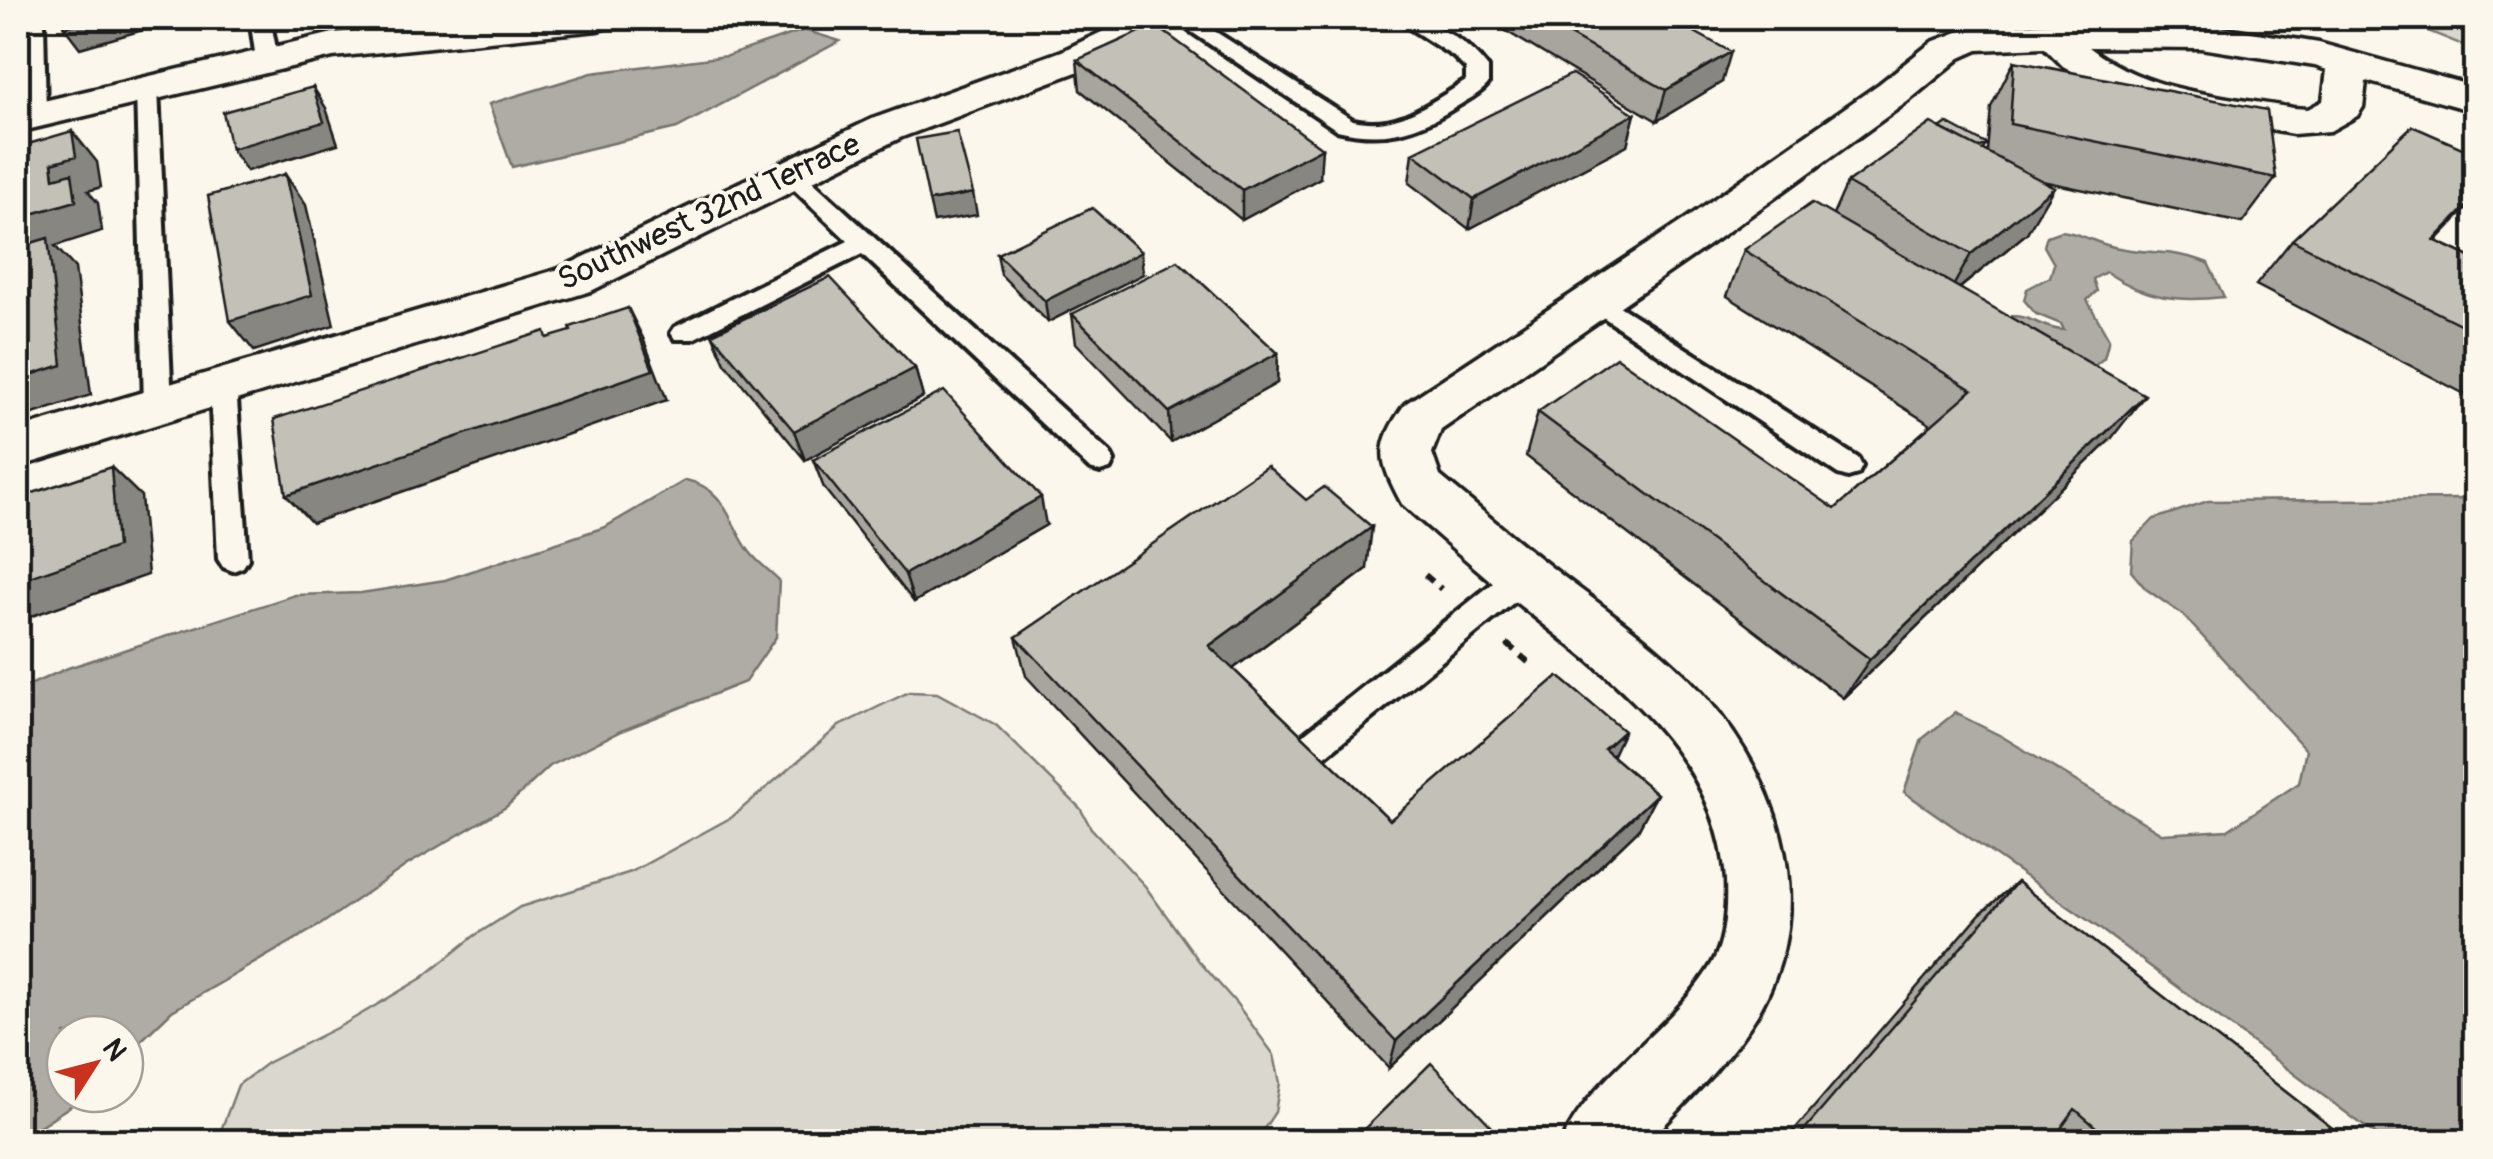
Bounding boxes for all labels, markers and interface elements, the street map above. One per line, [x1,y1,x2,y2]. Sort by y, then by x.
street label: Southwest 32nd Terrace [551,124,867,300]
north arrow [45,1014,145,1114]
text: N [94,1032,134,1068]

